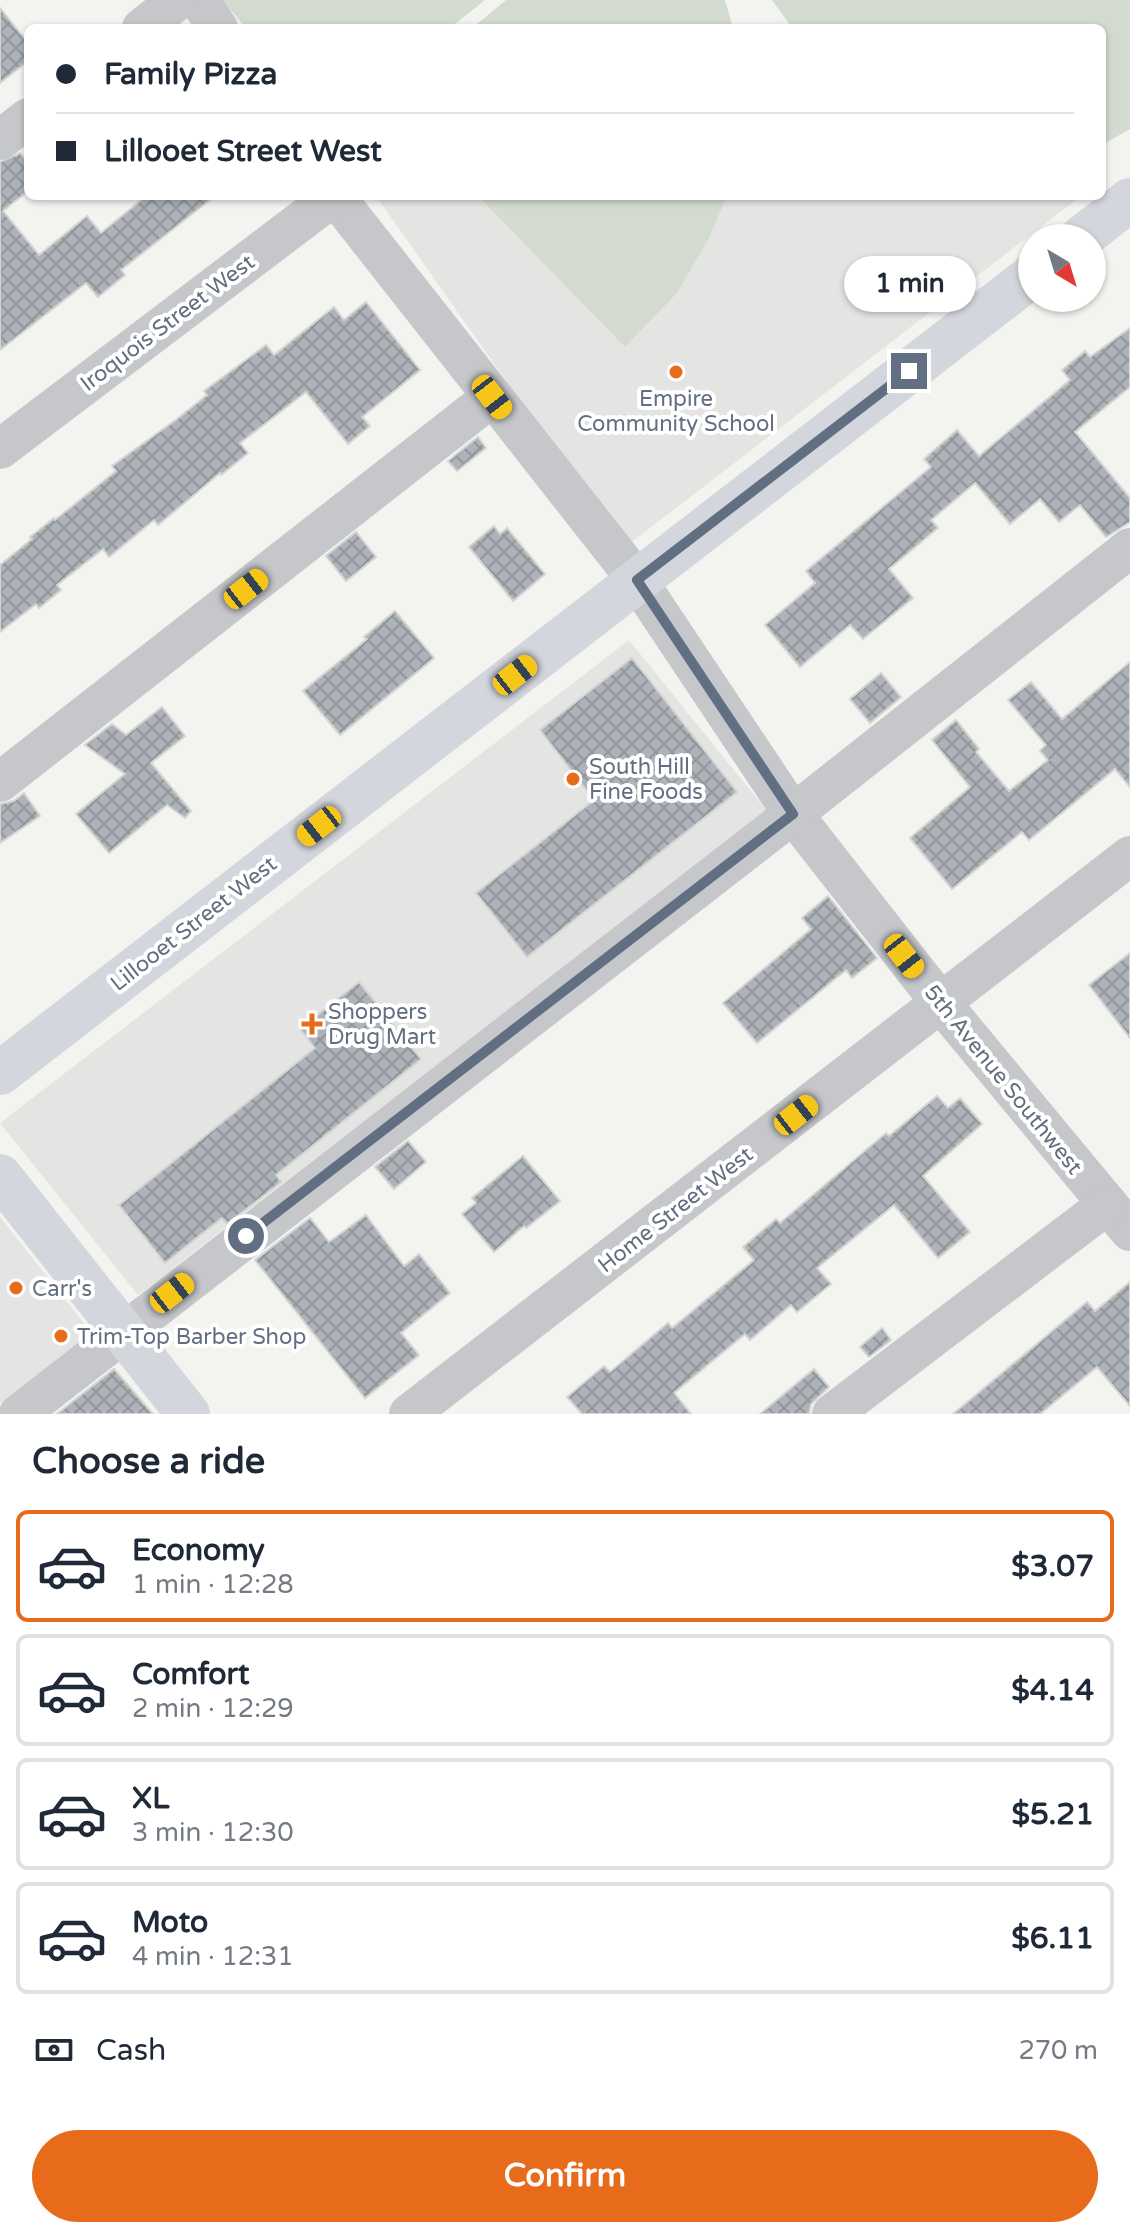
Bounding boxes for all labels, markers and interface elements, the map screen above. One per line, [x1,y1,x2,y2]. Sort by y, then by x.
text: Family Pizza [104,56,277,93]
text: Lillooet Street West [104,133,382,170]
north arrow [1018,224,1106,312]
map controls [1018,224,1106,312]
street label: Iroquois Street West [75,249,260,397]
callout: 1 min [843,255,975,311]
text: 1 min [875,268,945,299]
route end [891,353,927,389]
marker: Empire Community School [667,363,685,381]
car [468,371,516,423]
place label: Empire Community School [577,386,775,437]
car [220,565,272,613]
car [489,651,541,699]
place label: South Hill Fine Foods [589,754,703,805]
marker: South Hill Fine Foods [564,770,582,788]
car [293,802,345,850]
street label: Lillooet Street West [105,851,282,997]
car [880,930,928,982]
street label: 5th Avenue Southwest [919,980,1088,1180]
place label: Shoppers Drug Mart [328,999,436,1050]
marker: Shoppers Drug Mart [303,1015,321,1033]
car [770,1091,822,1139]
street label: Home Street West [593,1141,758,1278]
route start [228,1218,264,1254]
car [146,1269,198,1317]
place label: Carr's [32,1276,92,1302]
marker: Carr's [7,1279,25,1297]
place label: Trim-Top Barber Shop [77,1324,306,1350]
marker: Trim-Top Barber Shop [52,1327,70,1345]
text: Choose a ride [32,1440,265,1483]
icon: car [36,1530,108,1602]
text: Economy [132,1532,265,1569]
text: $3.07 [1011,1548,1094,1585]
text: 1 min · 12:28 [132,1569,294,1600]
icon: car [36,1654,108,1726]
text: Comfort [132,1656,250,1693]
text: $4.14 [1011,1672,1094,1709]
text: 2 min · 12:29 [132,1693,294,1724]
icon: car [36,1778,108,1850]
text: XL [132,1780,169,1817]
text: $5.21 [1012,1796,1094,1833]
text: 3 min · 12:30 [132,1817,294,1848]
icon: car [36,1902,108,1974]
text: Moto [132,1904,208,1941]
text: $6.11 [1011,1920,1094,1957]
text: 4 min · 12:31 [132,1941,294,1972]
icon: cash [32,2028,76,2072]
text: Cash [96,2032,166,2069]
text: 270 m [1018,2035,1098,2066]
button: Confirm [32,2130,1098,2222]

